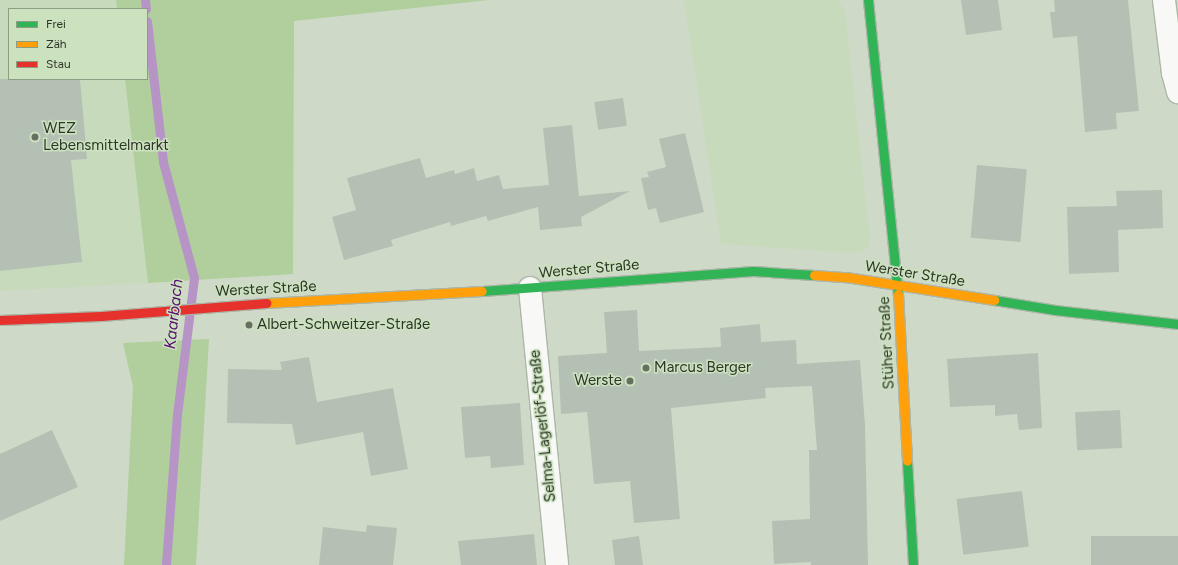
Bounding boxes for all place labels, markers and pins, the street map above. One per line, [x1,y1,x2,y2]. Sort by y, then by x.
place label: WEZ Lebensmittelmarkt [43,119,169,154]
marker: WEZ Lebensmittelmarkt [30,132,40,142]
place label: Albert-Schweitzer-Straße [257,316,430,334]
marker: Albert-Schweitzer-Straße [244,320,254,330]
place label: Marcus Berger [654,359,751,377]
marker: Marcus Berger [641,363,651,373]
place label: Werste [574,372,622,390]
marker: Werste [625,376,635,386]

